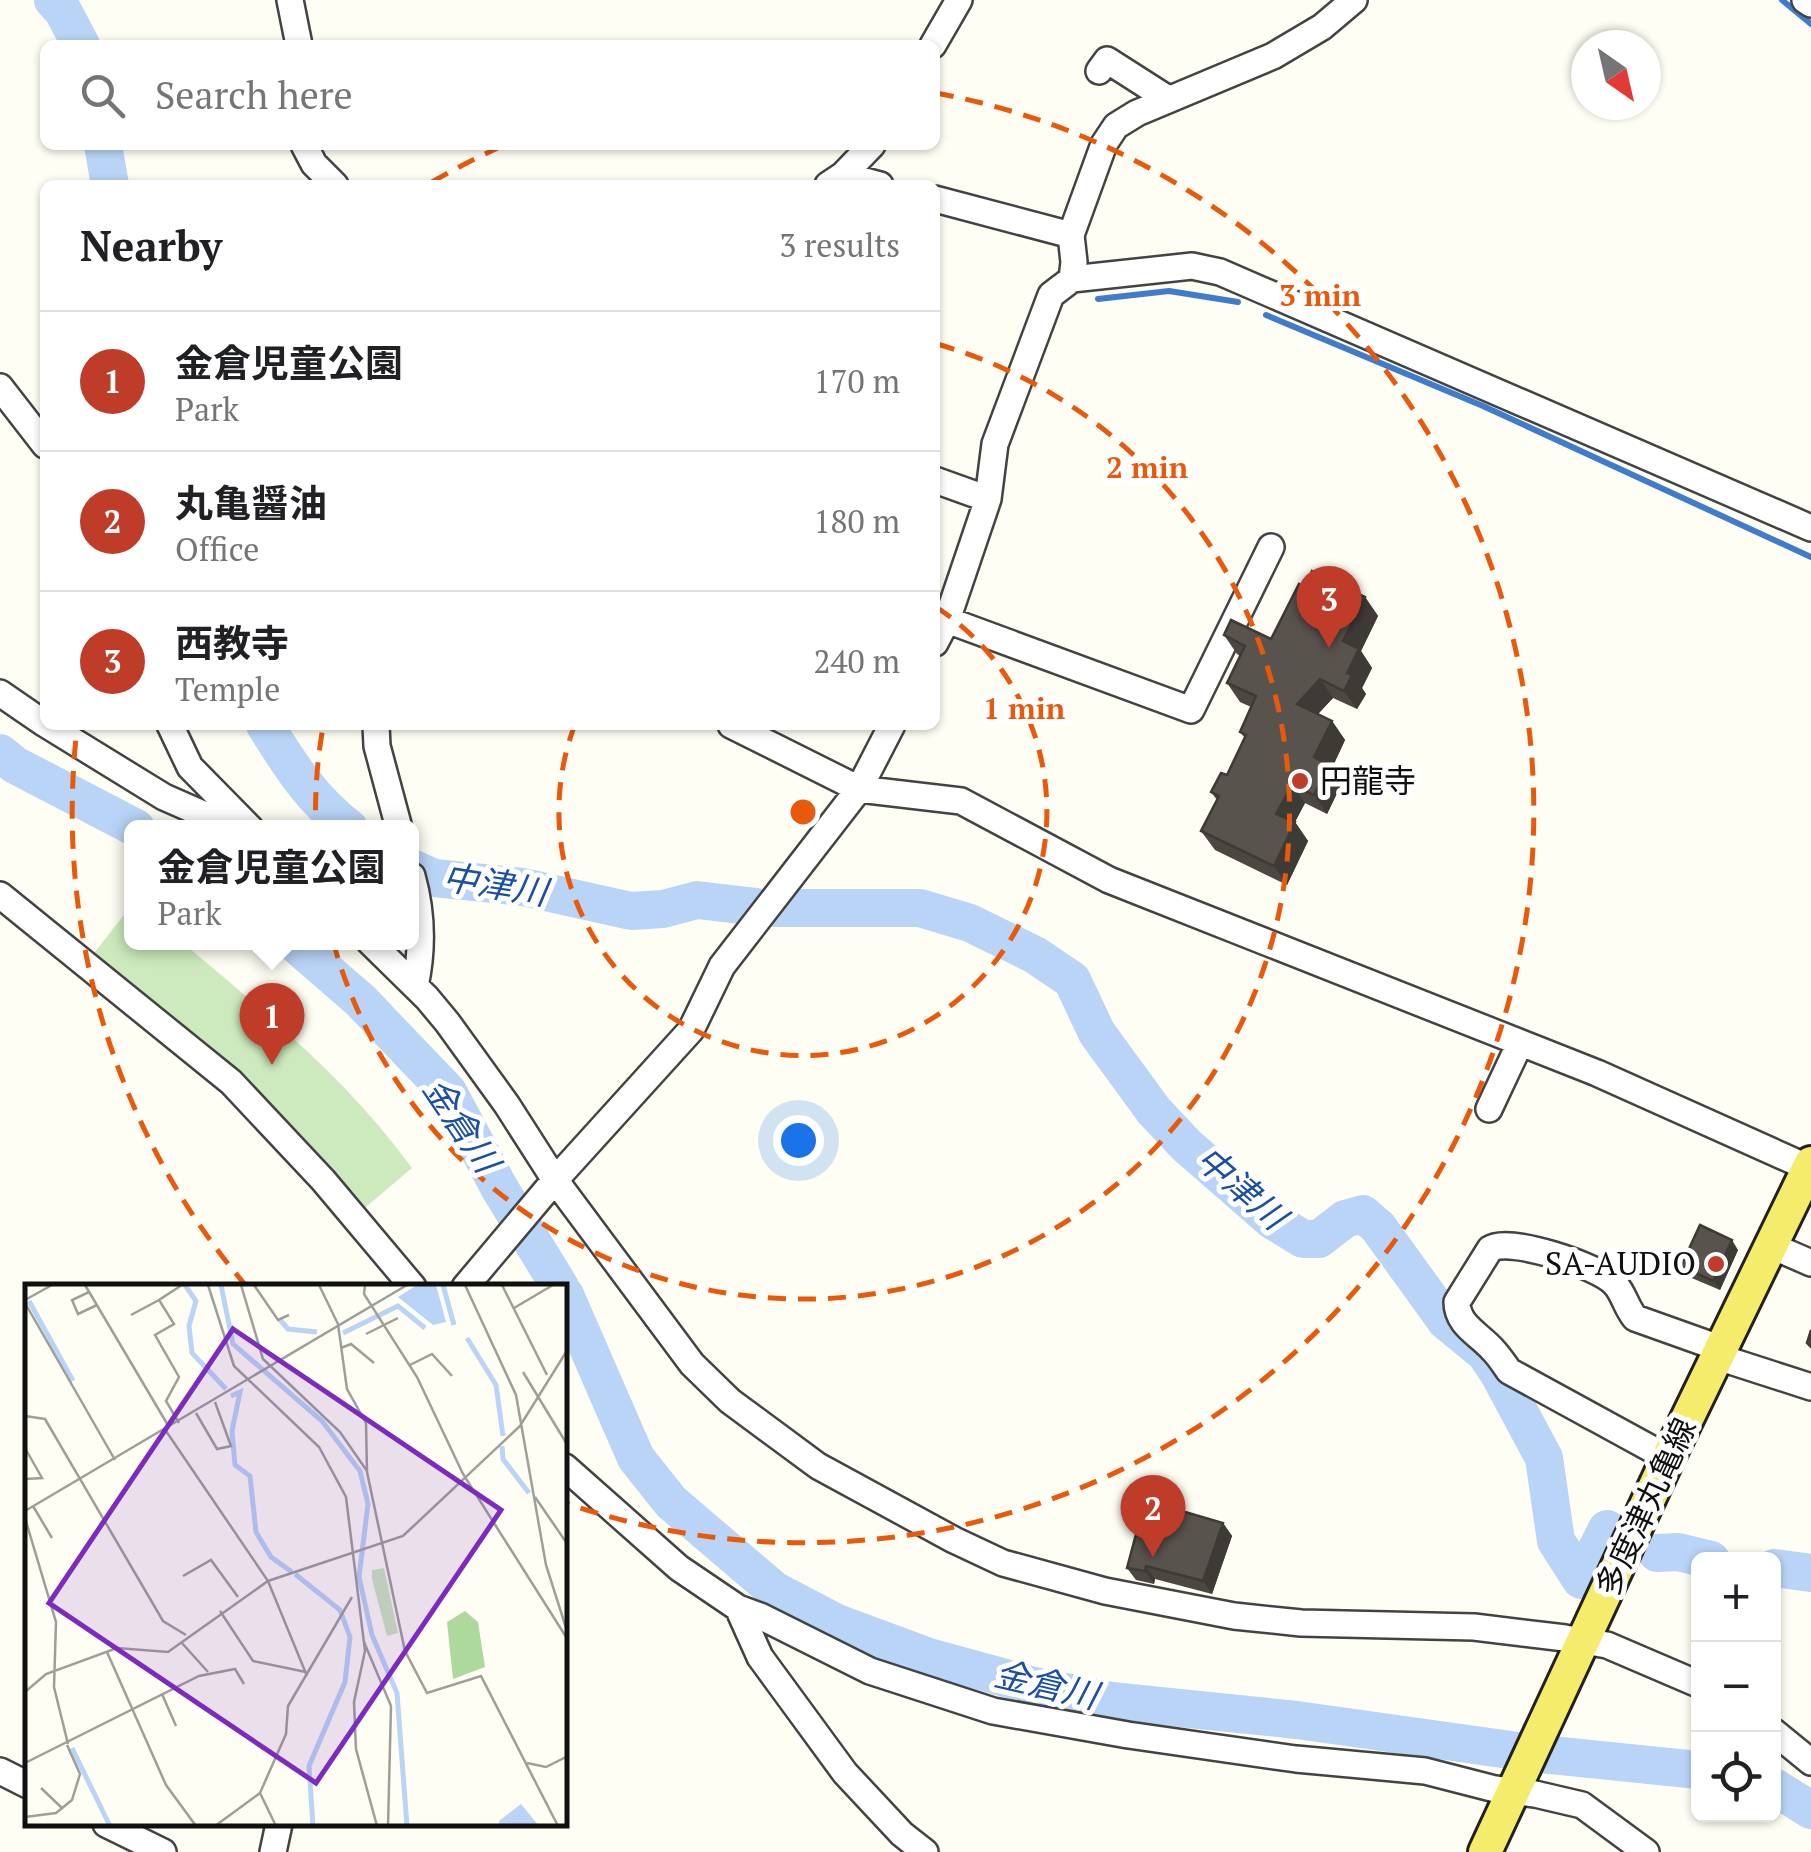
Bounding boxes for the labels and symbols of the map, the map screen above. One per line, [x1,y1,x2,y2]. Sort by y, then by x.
north arrow [1571,30,1661,120]
text: 3 min [1279,275,1361,315]
text: 2 min [1106,447,1188,487]
pin: 3 [1296,566,1362,648]
text: 1 min [983,688,1065,728]
place label: 円龍寺 [1320,759,1416,801]
marker: 円龍寺 [1289,770,1311,792]
centre of rings [785,794,821,830]
water label: 中津川 [440,853,555,916]
pin: 1 [240,982,304,1065]
water label: 金倉川 [413,1068,512,1184]
your location [773,1115,824,1166]
water label: 中津川 [1187,1135,1299,1242]
place label: SA-AUDIO [1545,1242,1696,1284]
marker: SA-AUDIO [1705,1253,1727,1275]
inset map [25,1284,568,1827]
street label: 多度津丸亀線 [1585,1411,1705,1602]
pin: 2 [1120,1474,1186,1557]
water label: 金倉川 [990,1650,1106,1719]

